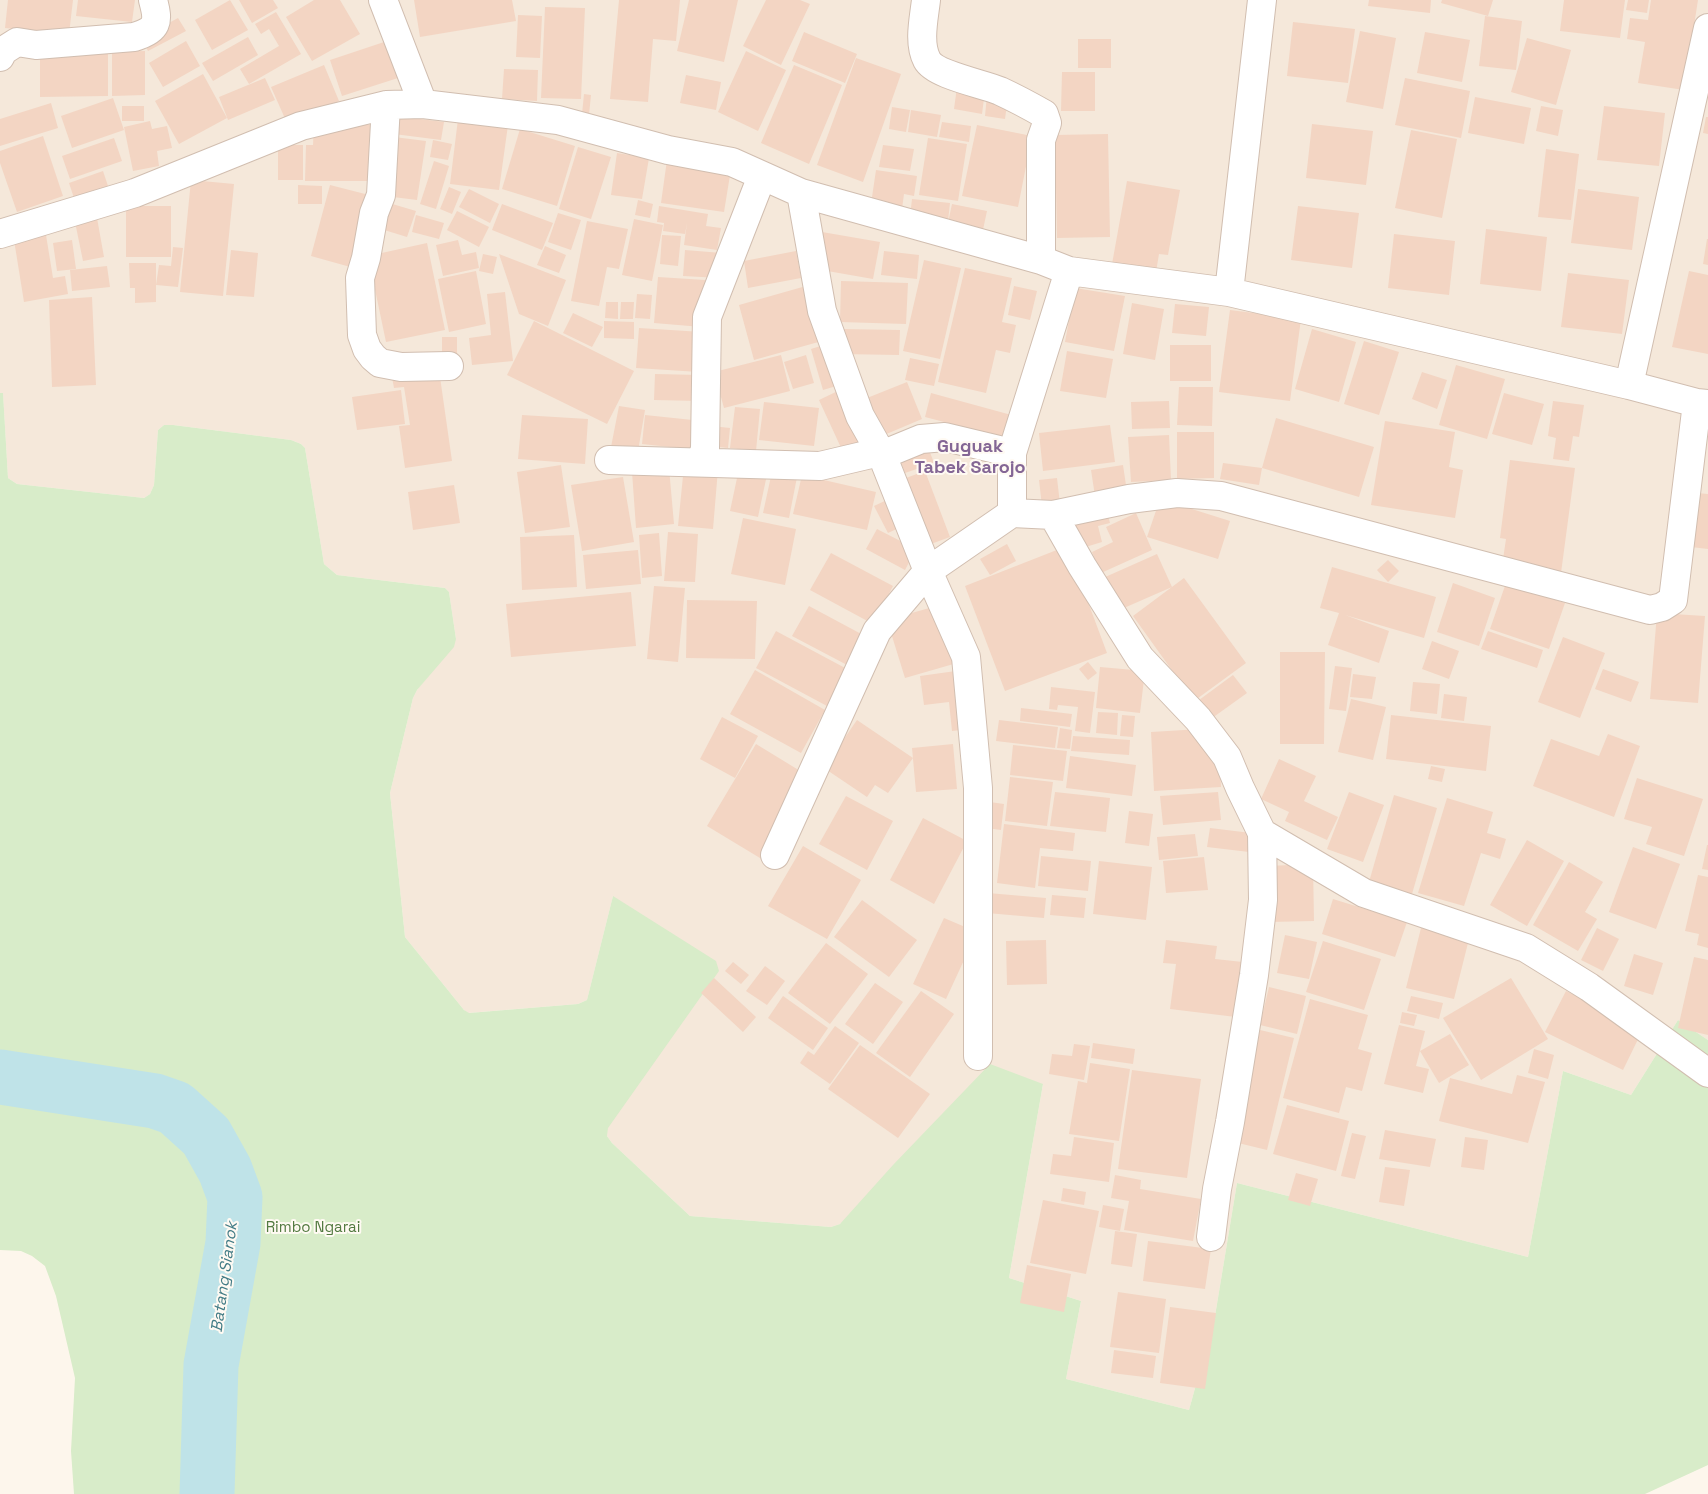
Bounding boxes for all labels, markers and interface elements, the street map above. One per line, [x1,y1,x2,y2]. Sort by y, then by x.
district label: Guguak Tabek Sarojo [914,436,1026,478]
park label: Rimbo Ngarai [266,1219,360,1237]
water label: Batang Sianok [208,1221,242,1333]

